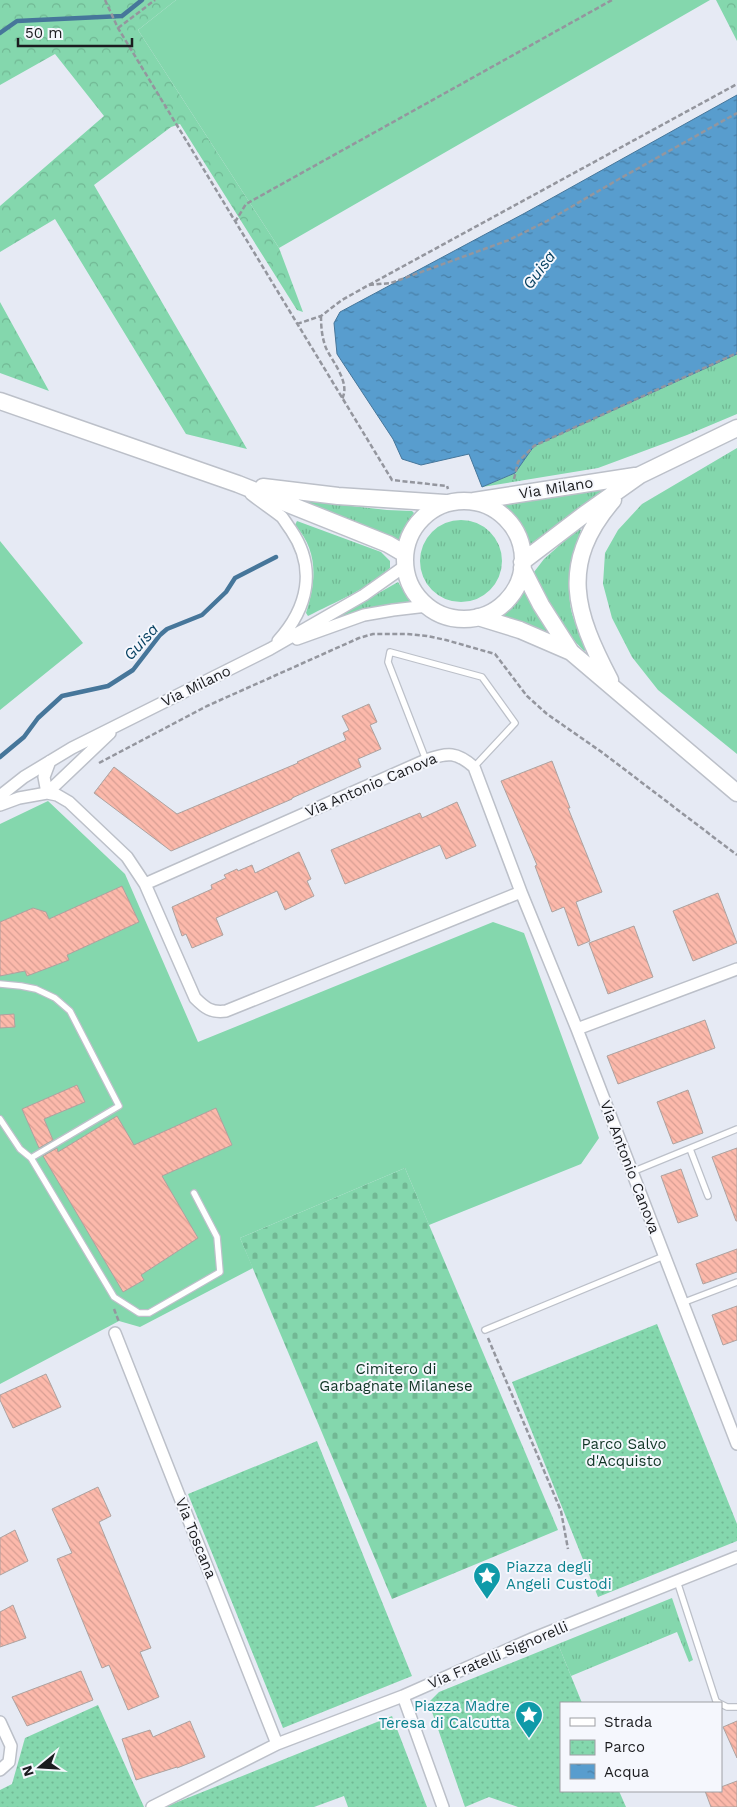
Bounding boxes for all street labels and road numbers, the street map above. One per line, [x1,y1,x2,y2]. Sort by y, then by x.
street label: Via Milano [517,473,595,503]
street label: Via Milano [158,661,234,711]
street label: Via Antonio Canova [302,749,440,821]
street label: Via Antonio Canova [596,1098,664,1237]
street label: Via Toscana [172,1495,221,1582]
street label: Via Fratelli Signorelli [425,1617,571,1693]

